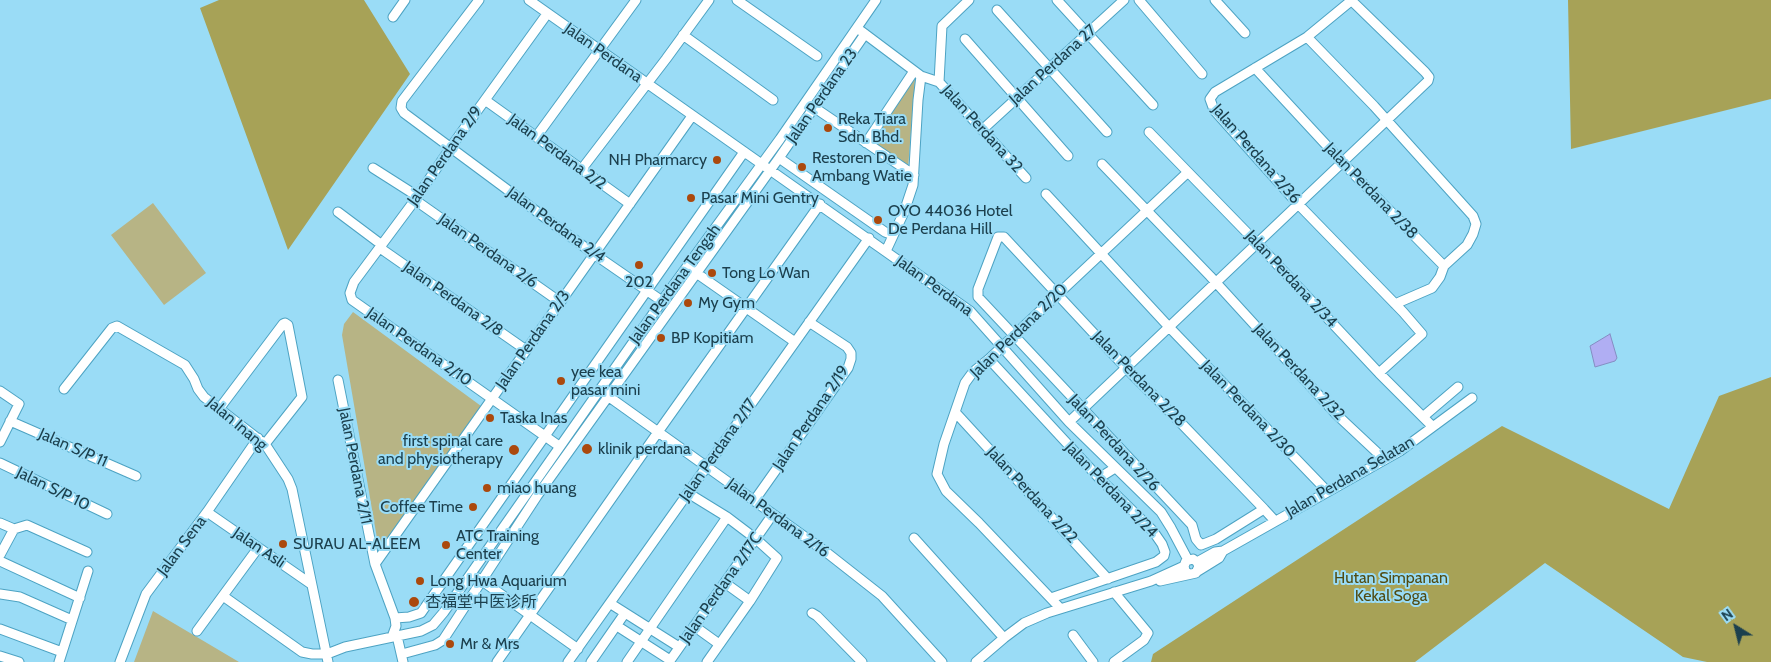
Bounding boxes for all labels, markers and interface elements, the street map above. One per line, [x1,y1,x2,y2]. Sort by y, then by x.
street label: Jalan Perdana [560,19,646,87]
street label: Jalan Perdana 27 [1005,21,1101,109]
street label: Jalan Perdana 23 [782,45,862,147]
street label: Jalan Perdana 32 [938,81,1026,177]
street label: Jalan Perdana 2/36 [1208,100,1304,208]
street label: Jalan Perdana 2/9 [404,103,486,209]
place label: Reka Tiara Sdn. Bhd. [838,109,906,147]
street label: Jalan Perdana 2/2 [504,110,610,194]
marker: Reka Tiara Sdn. Bhd. [822,122,834,134]
street label: Jalan Perdana 2/38 [1320,139,1422,243]
place label: Restoren De Ambang Watie [812,148,912,186]
place label: NH Pharmarcy [608,150,707,170]
marker: NH Pharmarcy [711,154,723,166]
marker: Restoren De Ambang Watie [796,161,808,173]
street label: Jalan Perdana 2/4 [503,183,609,267]
place label: Pasar Mini Gentry [701,188,819,208]
marker: Pasar Mini Gentry [685,192,697,204]
place label: OYO 44036 Hotel De Perdana Hill [888,201,1013,239]
street label: Jalan Perdana 2/6 [435,210,541,292]
marker: OYO 44036 Hotel De Perdana Hill [872,214,884,226]
street label: Jalan Perdana Tengah [625,220,725,348]
street label: Jalan Perdana 2/34 [1241,226,1341,332]
street label: Jalan Perdana [892,252,976,320]
street label: Jalan Perdana 2/8 [399,257,507,341]
marker: 202 [633,259,645,271]
place label: Tong Lo Wan [722,263,810,283]
marker: Tong Lo Wan [706,267,718,279]
place label: 202 [625,272,653,292]
street label: Jalan Perdana 2/20 [966,280,1072,382]
street label: Jalan Perdana 2/3 [492,287,574,393]
place label: My Gym [698,293,755,313]
marker: My Gym [682,297,694,309]
street label: Jalan Perdana 2/10 [363,303,475,391]
street label: Jalan Perdana 2/32 [1249,320,1349,424]
street label: Jalan Perdana 2/28 [1088,327,1190,431]
place label: BP Kopitiam [671,328,753,348]
marker: BP Kopitiam [655,332,667,344]
street label: Jalan Perdana 2/30 [1197,356,1299,462]
place label: yee kea pasar mini [571,362,640,400]
street label: Jalan Perdana 2/19 [769,362,853,474]
marker: yee kea pasar mini [555,375,567,387]
street label: Jalan Perdana 2/26 [1064,391,1164,495]
street label: Jalan Inang [203,393,271,455]
street label: Jalan Perdana 2/17 [675,395,761,505]
street label: Jalan Perdana 2/11 [334,406,376,526]
place label: Taska Inas [500,408,567,428]
marker: Taska Inas [484,412,496,424]
street label: Jalan S/P 11 [36,424,110,472]
place label: first spinal care and physiotherapy [378,431,503,469]
street label: Jalan Perdana Selatan [1282,432,1418,522]
street label: Jalan Perdana 2/24 [1060,438,1162,542]
place label: klinik perdana [598,439,691,459]
marker: klinik perdana [580,442,594,456]
marker: first spinal care and physiotherapy [507,443,521,457]
street label: Jalan Perdana 2/22 [982,443,1082,547]
street label: Jalan S/P 10 [13,463,93,515]
street label: Jalan Perdana 2/16 [723,474,833,562]
place label: miao huang [497,478,576,498]
marker: miao huang [481,482,493,494]
place label: Coffee Time [380,497,463,517]
marker: Coffee Time [467,501,479,513]
street label: Jalan Sena [153,512,211,580]
street label: Jalan Asli [229,523,289,573]
place label: ATC Training Center [456,526,539,564]
street label: Jalan Perdana 2/17C [676,529,766,647]
place label: SURAU AL-ALEEM [293,534,421,554]
marker: SURAU AL-ALEEM [277,538,289,550]
marker: ATC Training Center [440,539,452,551]
park label: Hutan Simpanan Kekal Soga [1334,568,1448,606]
place label: Long Hwa Aquarium [430,571,567,591]
marker: Long Hwa Aquarium [414,575,426,587]
place label: 杏福堂中医诊所 [425,592,537,612]
marker: 杏福堂中医诊所 [407,595,421,609]
north arrow [1711,602,1761,652]
text: N [1718,605,1736,625]
place label: Mr & Mrs [460,634,519,654]
marker: Mr & Mrs [444,638,456,650]

